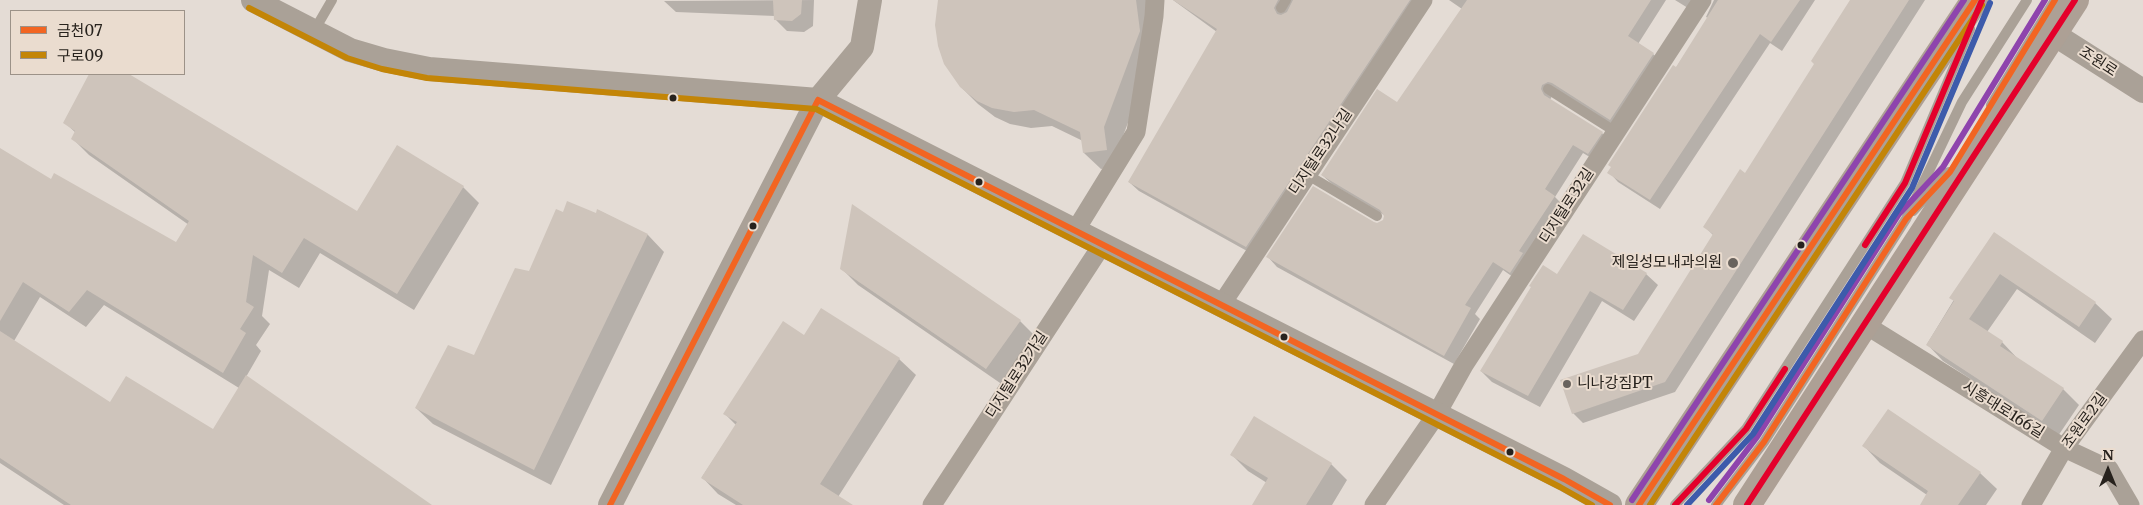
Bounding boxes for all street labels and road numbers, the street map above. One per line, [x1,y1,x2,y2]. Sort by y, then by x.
street label: 조원로 [2076,43,2120,81]
street label: 디지털로32나길 [1286,106,1356,198]
street label: 디지털로32길 [1536,165,1598,247]
street label: 디지털로32가길 [982,328,1052,422]
street label: 시흥대로166길 [1959,378,2047,442]
street label: 조원로2길 [2059,390,2111,452]

